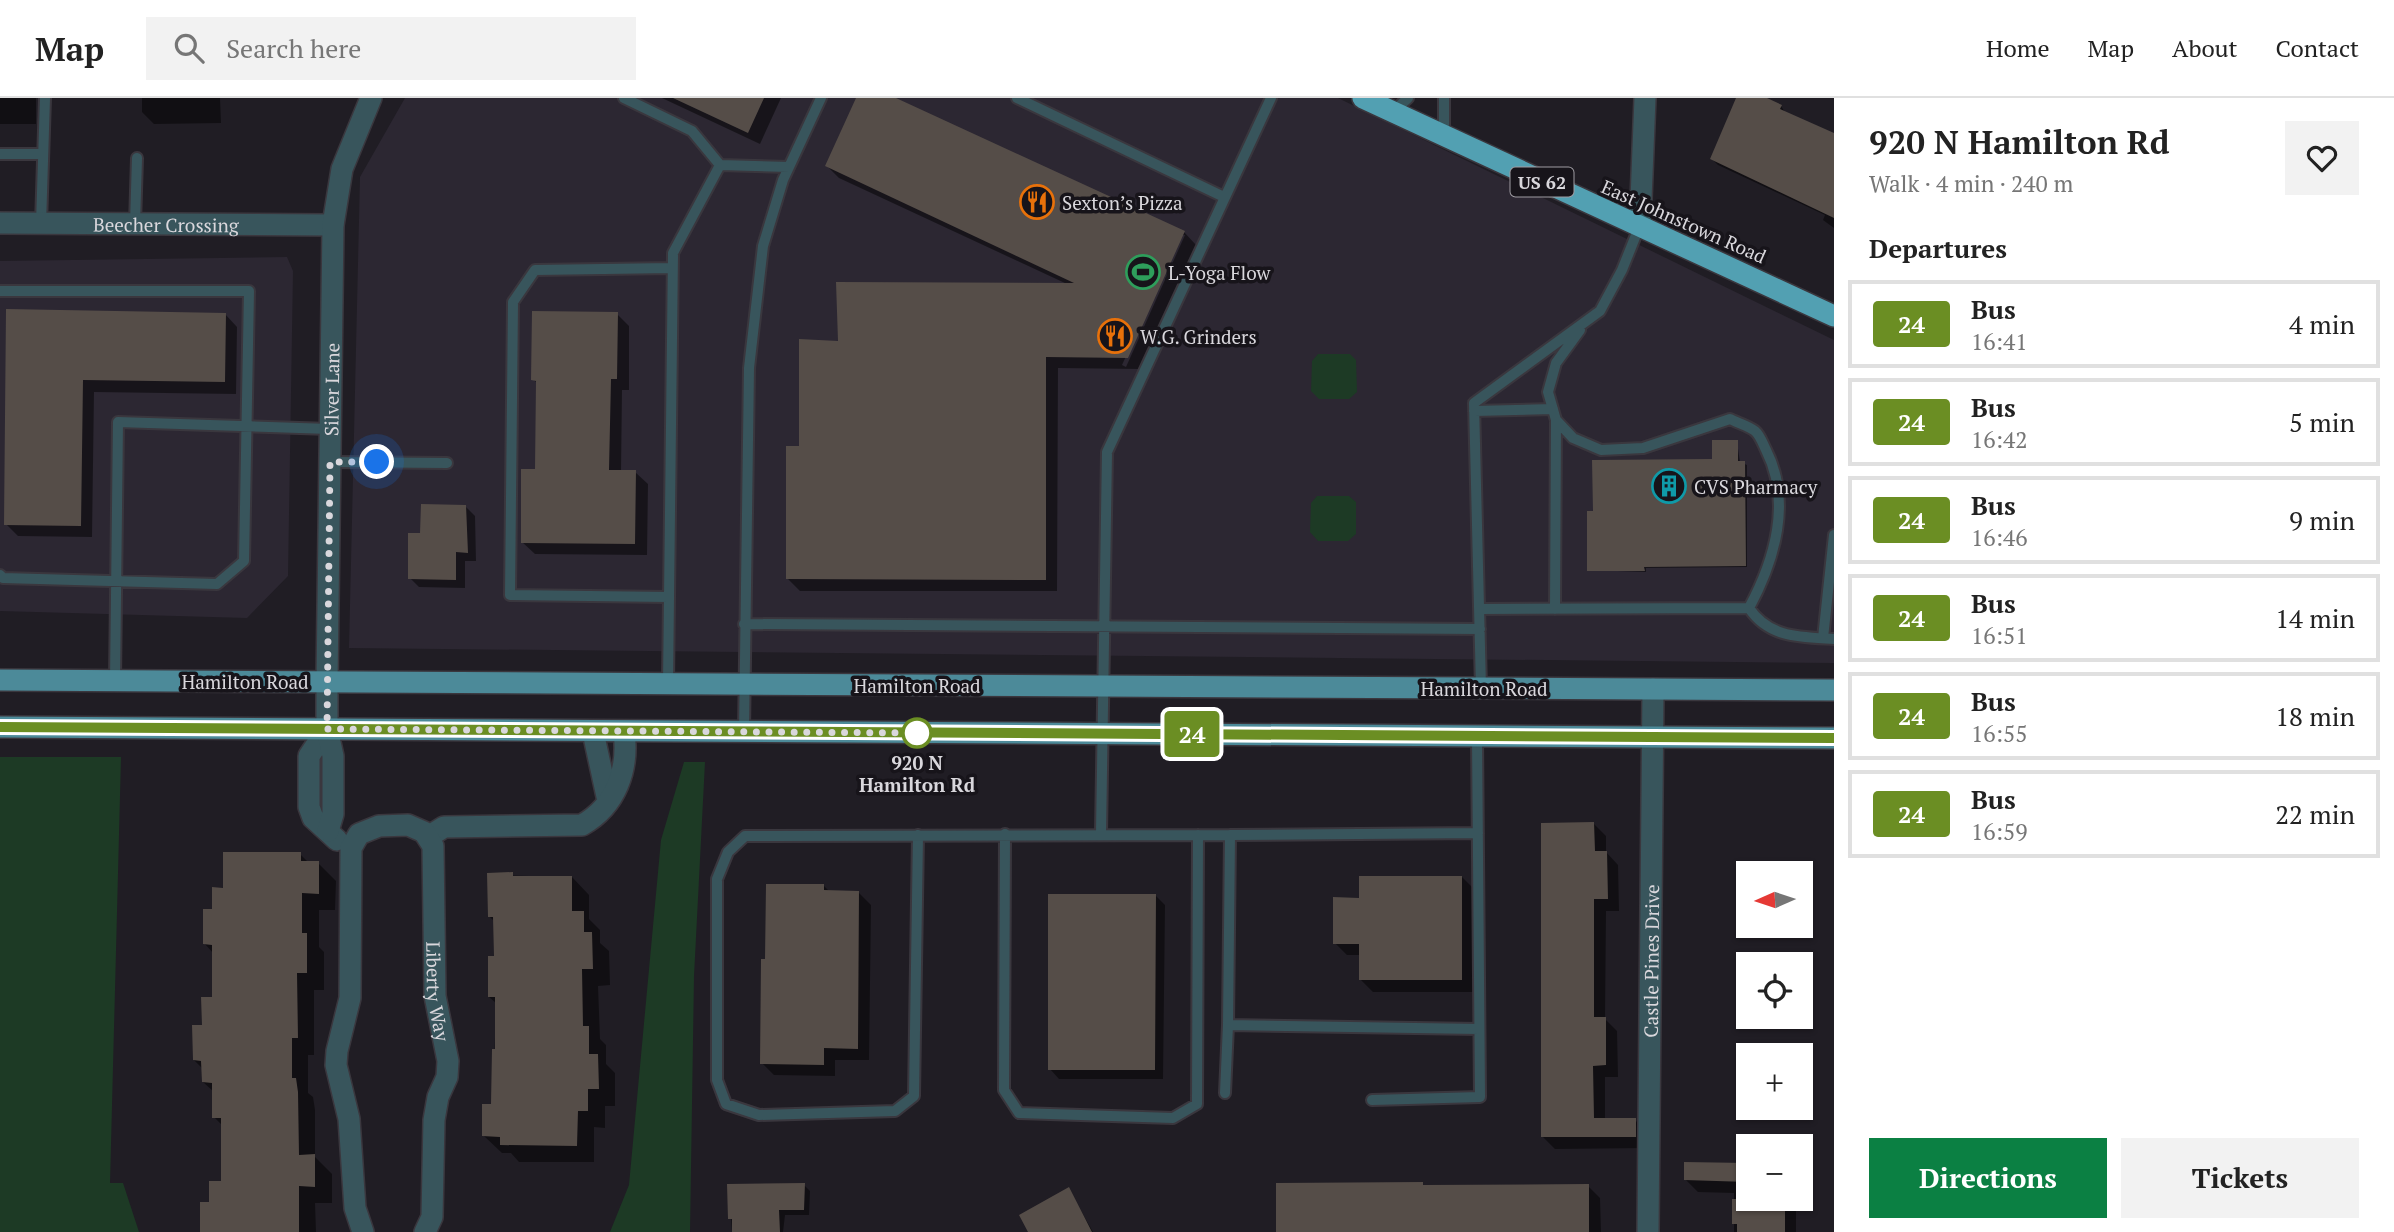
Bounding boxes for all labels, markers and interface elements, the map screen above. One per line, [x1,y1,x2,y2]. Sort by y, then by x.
search box [146,17,636,80]
text: Map [35,27,104,70]
icon: search [170,29,208,67]
text: Search here [226,31,361,65]
text: Home [1986,32,2050,64]
text: Map [2088,32,2134,64]
text: About [2172,32,2238,64]
text: Contact [2276,32,2359,64]
text: 920 N Hamilton Rd [1869,120,2170,163]
button: heart [2285,121,2359,195]
road number: US 62 [1510,168,1574,196]
text: Walk · 4 min · 240 m [1869,168,2073,199]
street label: East Johnstown Road [1598,173,1771,269]
restaurant icon: Sexton’s Pizza [1018,183,1056,221]
place label: Sexton’s Pizza [1062,190,1183,215]
street label: Beecher Crossing [93,211,240,237]
text: Departures [1869,231,2007,265]
sports icon: L-Yoga Flow [1124,253,1162,291]
place label: L-Yoga Flow [1168,260,1272,285]
text: Bus [1971,292,2016,326]
text: 4 min [2289,307,2355,341]
text: 24 [1898,308,1925,340]
restaurant icon: W.G. Grinders [1096,317,1134,355]
place label: W.G. Grinders [1140,324,1257,349]
text: 16:41 [1971,326,2028,357]
street label: Silver Lane [318,343,344,436]
text: Bus [1971,390,2016,424]
text: 5 min [2289,405,2355,439]
text: 24 [1898,406,1925,438]
text: 16:42 [1971,424,2028,455]
your location [359,444,394,479]
building icon: CVS Pharmacy [1650,467,1688,505]
place label: CVS Pharmacy [1694,474,1818,499]
text: Bus [1971,488,2016,522]
text: 9 min [2289,503,2355,537]
text: 24 [1898,504,1925,536]
text: 16:46 [1971,522,2028,553]
text: Bus [1971,586,2016,620]
text: 14 min [2275,601,2355,635]
text: 24 [1898,602,1925,634]
text: 16:51 [1971,620,2028,651]
street label: Hamilton Road [181,669,309,694]
street label: Hamilton Road [853,673,981,698]
street label: Hamilton Road [1420,676,1548,701]
text: Bus [1971,684,2016,718]
text: 18 min [2275,699,2355,733]
text: 24 [1898,700,1925,732]
line badge: 24 [1160,711,1224,757]
marker: 920 N Hamilton Rd [902,718,932,748]
text: 24 [1178,718,1206,750]
text: 16:55 [1971,718,2028,749]
place label: 920 N Hamilton Rd [859,750,976,797]
text: Bus [1971,782,2016,816]
text: 22 min [2275,797,2355,831]
text: 24 [1898,798,1925,830]
text: 16:59 [1971,816,2028,847]
north arrow [1736,861,1813,938]
map controls [1736,861,1813,1211]
street label: Castle Pines Drive [1637,884,1664,1038]
street label: Liberty Way [422,941,456,1044]
button: locate [1736,952,1813,1029]
button: + [1736,1043,1813,1120]
button: − [1736,1134,1813,1211]
button: Directions [1869,1138,2107,1218]
button: Tickets [2121,1138,2359,1218]

